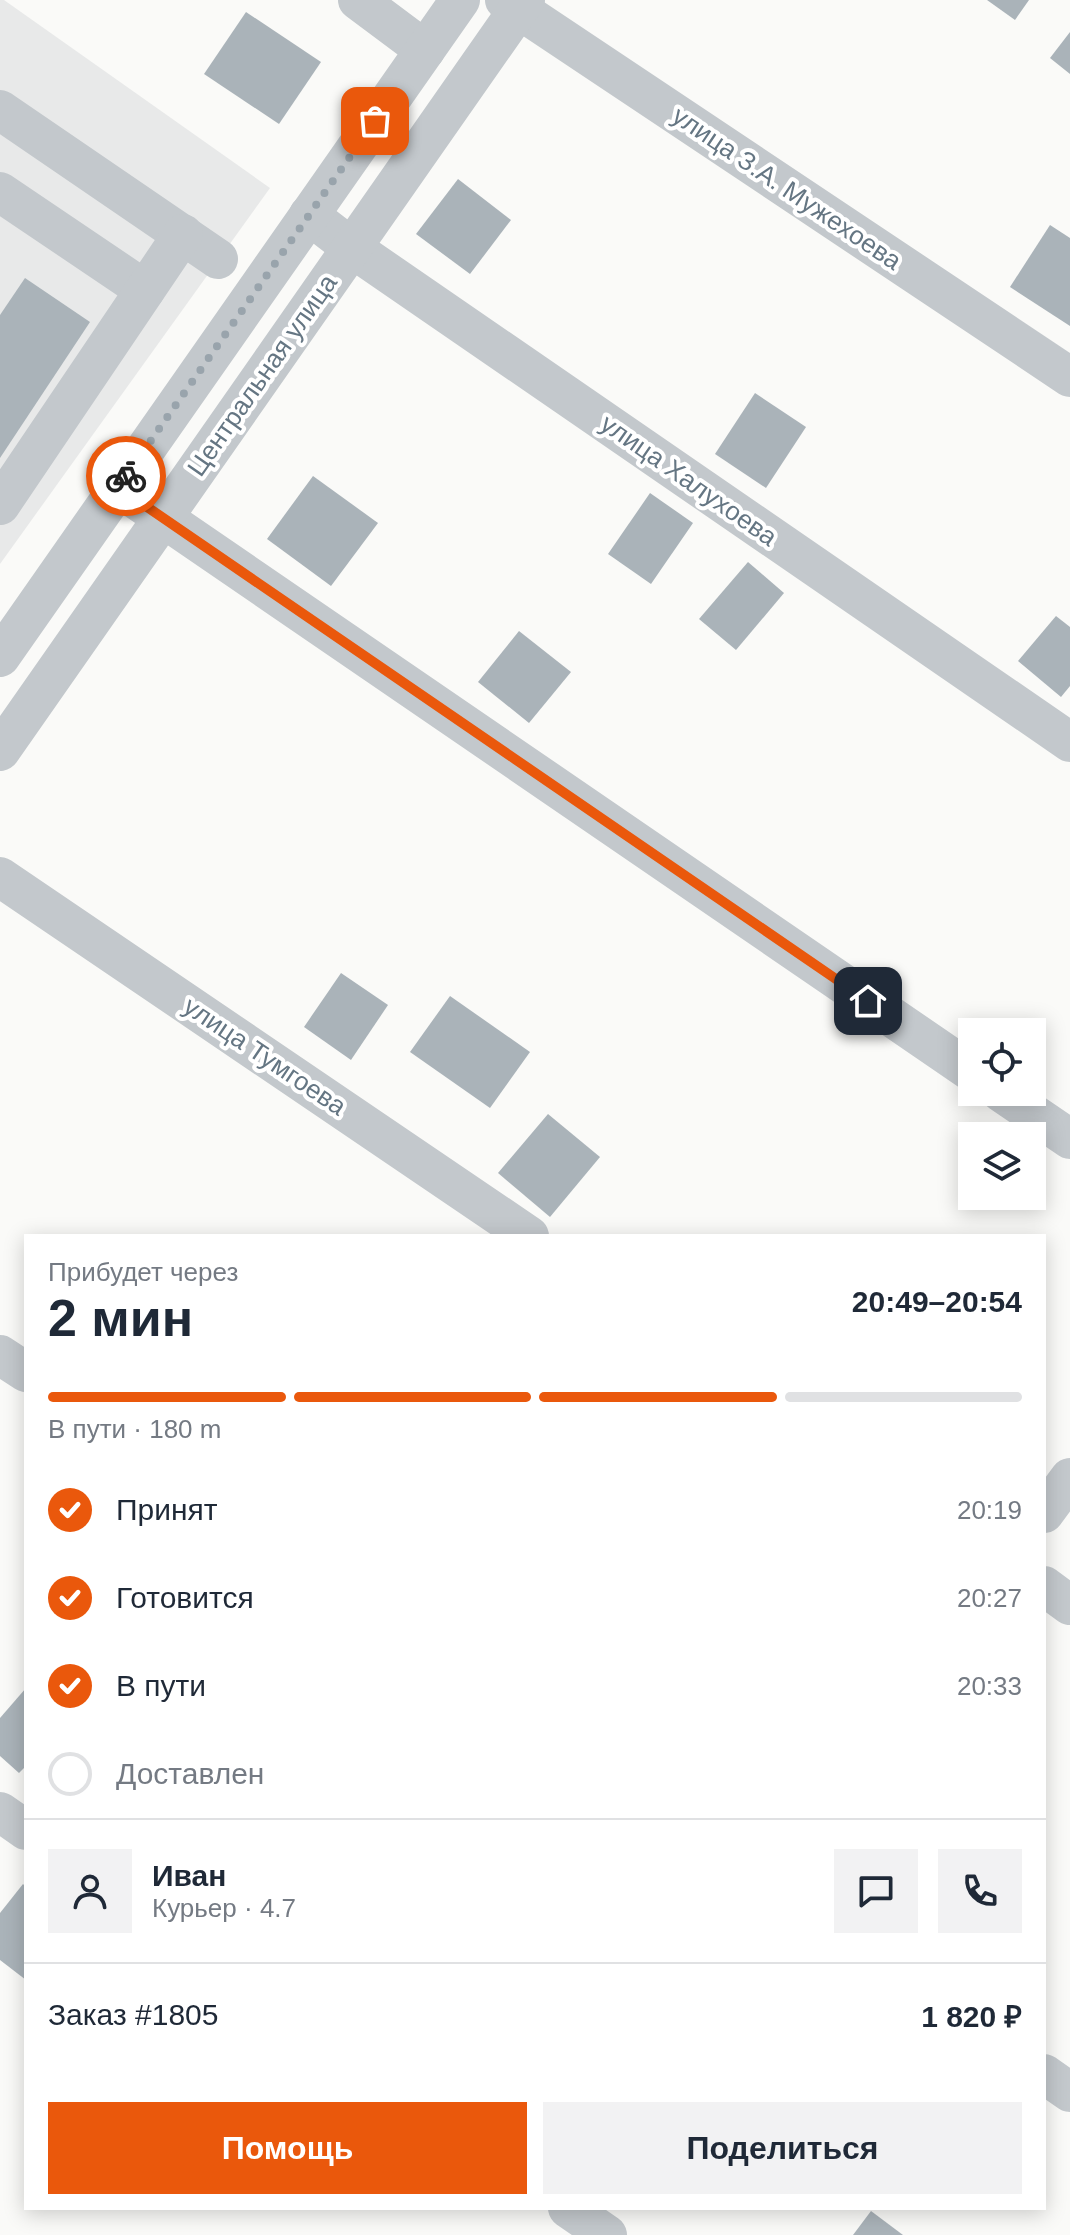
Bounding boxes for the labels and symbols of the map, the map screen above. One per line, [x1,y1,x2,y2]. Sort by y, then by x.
pin [341,87,409,155]
street label: улица З.А. Мужехоева [667,100,908,276]
street label: Центральная улица [181,268,343,482]
street label: улица Халухоева [595,408,783,552]
courier [86,436,166,516]
pin [834,967,902,1035]
street label: улица Тумгоева [178,991,352,1122]

